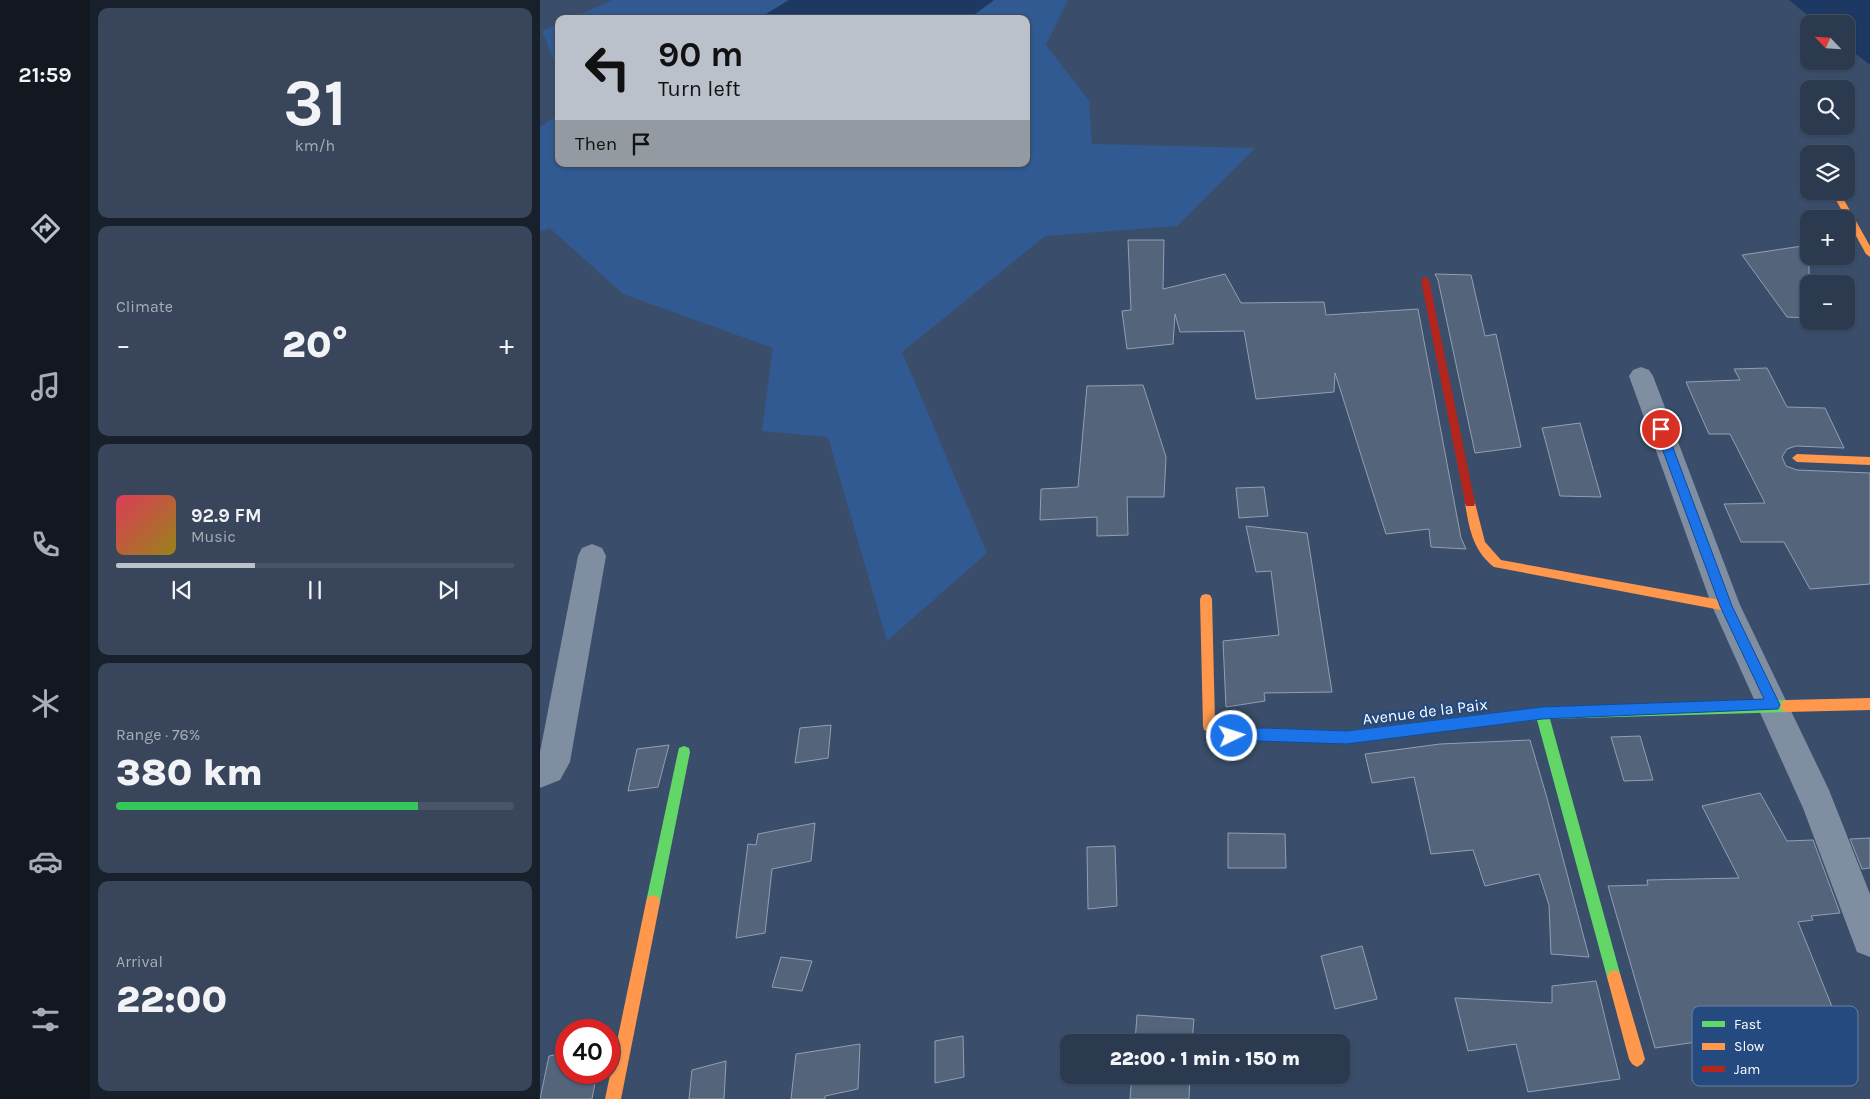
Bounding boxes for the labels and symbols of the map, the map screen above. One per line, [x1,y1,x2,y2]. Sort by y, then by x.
north arrow [1800,15,1855,70]
pin [1640,408,1682,450]
street label: Avenue de la Paix [1362,694,1489,729]
position arrow [1205,709,1257,761]
legend [1692,1006,1858,1086]
text: Fast [1734,1016,1761,1033]
speed limit sign: 40 [555,1019,620,1084]
text: Slow [1734,1038,1764,1055]
text: Jam [1734,1061,1760,1078]

